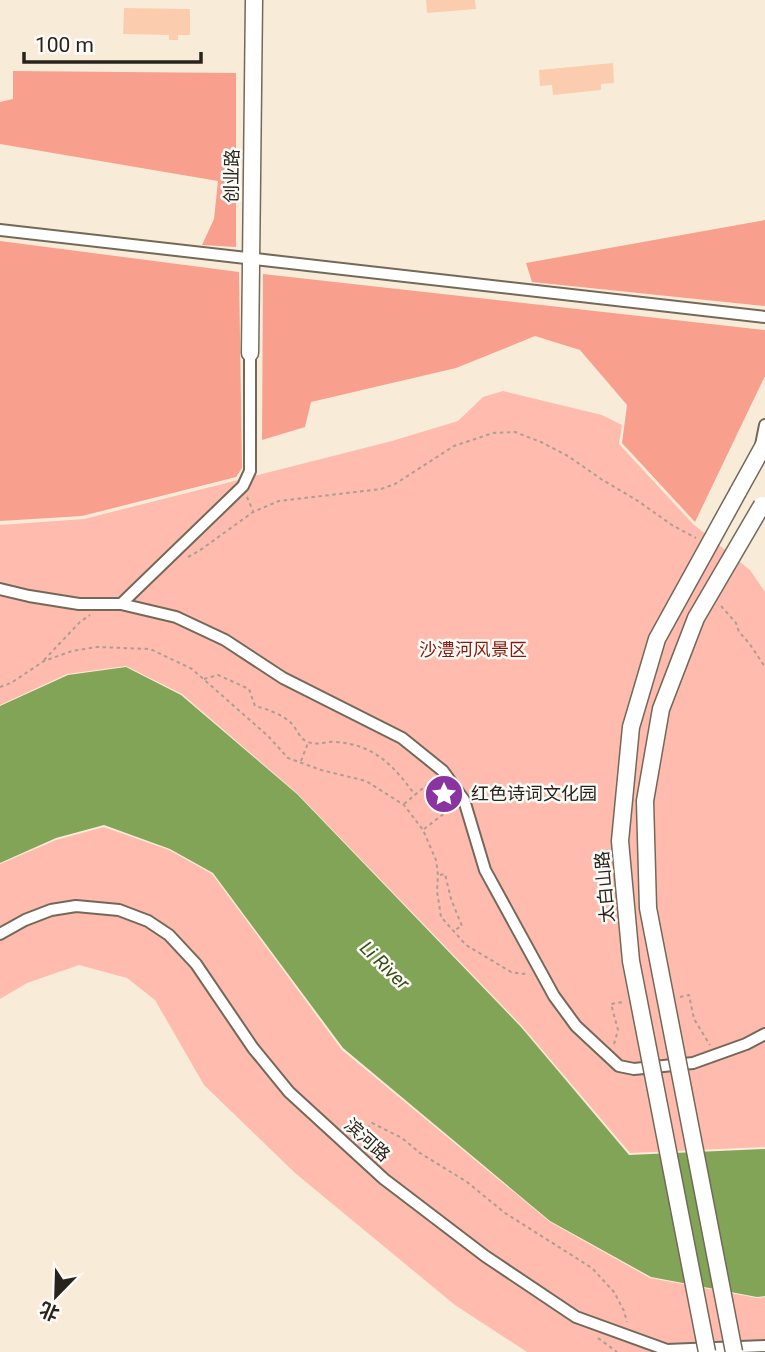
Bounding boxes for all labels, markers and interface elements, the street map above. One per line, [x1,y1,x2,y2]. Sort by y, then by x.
scale bar [24,21,201,65]
text: 100 m [35,33,94,57]
street label: 创业路 [221,149,242,203]
park label: 沙澧河风景区 [419,639,527,660]
place icon: 红色诗词文化园 [423,773,465,815]
place label: 红色诗词文化园 [471,783,597,804]
street label: 太白山路 [591,850,618,924]
water label: Li River [355,936,415,995]
street label: 滨河路 [340,1114,394,1165]
north arrow [21,1261,91,1331]
text: 北 [36,1297,63,1325]

